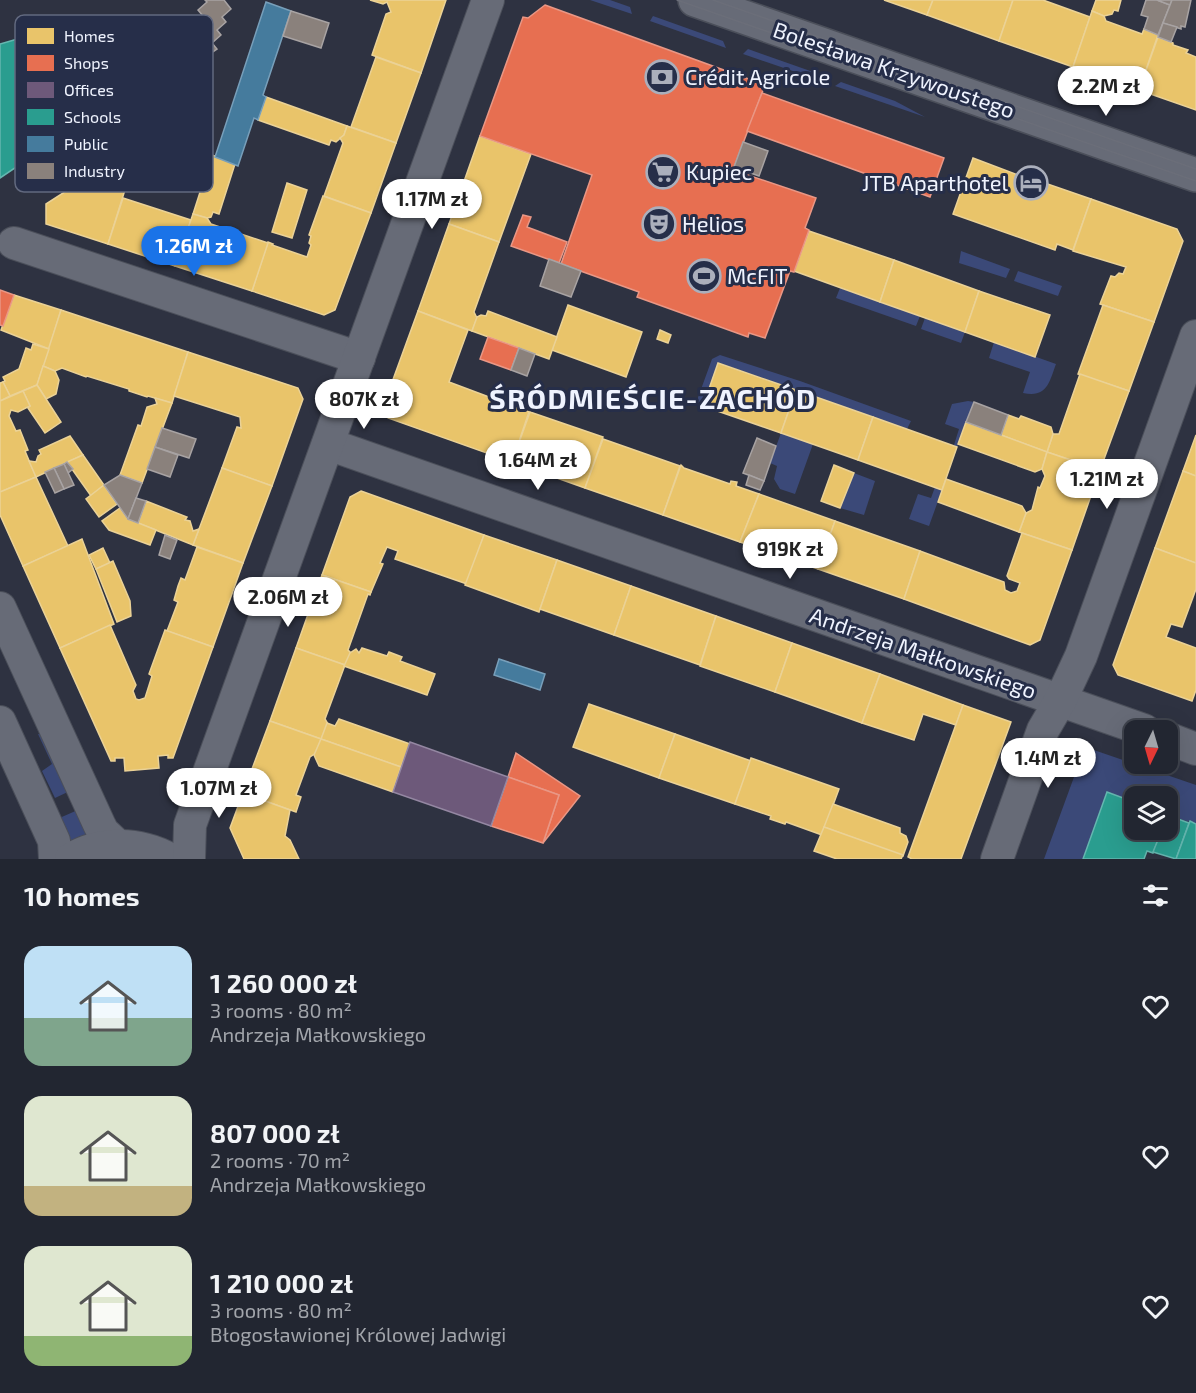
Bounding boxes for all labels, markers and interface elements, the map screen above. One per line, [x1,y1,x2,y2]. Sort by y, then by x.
legend [15,15,213,192]
street label: Bolesława Krzywoustego [770,15,1019,123]
text: Homes [64,26,115,45]
text: Shops [64,53,109,72]
bank icon: Crédit Agricole [644,59,680,95]
place label: Crédit Agricole [685,63,830,89]
pin: 2.2M zł [1051,66,1161,117]
text: 2.2M zł [1072,73,1140,97]
text: Offices [64,80,114,99]
text: Schools [64,107,121,126]
text: Public [64,134,108,153]
supermarket icon: Kupiec [645,154,681,190]
place label: Kupiec [686,158,752,184]
text: Industry [64,161,125,180]
hotel icon: JTB Aparthotel [1013,165,1049,201]
place label: JTB Aparthotel [862,169,1008,195]
pin: 1.17M zł [370,179,494,230]
text: 1.17M zł [396,186,468,210]
theatre icon: Helios [641,206,677,242]
place label: Helios [682,210,744,236]
pin: 1.26M zł [132,226,256,277]
text: 1.26M zł [155,233,233,257]
sports icon: McFIT [686,258,722,294]
place label: McFIT [727,262,788,288]
pin: 807K zł [309,379,419,430]
district label: ŚRÓDMIEŚCIE-ZACHÓD [489,381,817,415]
text: 807K zł [329,386,399,410]
pin: 1.64M zł [476,440,600,491]
text: 1.64M zł [499,447,577,471]
pin: 1.21M zł [1045,459,1169,510]
text: 1.21M zł [1070,466,1144,490]
pin: 919K zł [735,529,845,580]
text: 919K zł [757,536,823,560]
pin: 2.06M zł [226,577,350,628]
text: 2.06M zł [247,584,329,608]
street label: Andrzeja Małkowskiego [806,601,1040,704]
north arrow [1124,720,1178,774]
map controls [1124,720,1178,840]
pin: 1.4M zł [993,738,1103,789]
text: 1.4M zł [1015,745,1081,769]
pin: 1.07M zł [157,768,281,819]
text: 1.07M zł [180,775,258,799]
button: layers [1124,786,1178,840]
icon: filters [1139,879,1172,912]
text: 10 homes [24,880,140,911]
text: 1 260 000 zł [210,967,357,998]
icon: home [72,970,144,1042]
icon: heart [1139,990,1172,1023]
text: 3 rooms · 80 m² [210,998,352,1022]
text: Andrzeja Małkowskiego [210,1022,426,1046]
text: 807 000 zł [210,1117,340,1148]
icon: home [72,1120,144,1192]
icon: heart [1139,1140,1172,1173]
text: 2 rooms · 70 m² [210,1148,350,1172]
text: Andrzeja Małkowskiego [210,1172,426,1196]
text: 1 210 000 zł [210,1267,353,1298]
icon: home [72,1270,144,1342]
icon: heart [1139,1290,1172,1323]
text: 3 rooms · 80 m² [210,1298,352,1322]
text: Błogosławionej Królowej Jadwigi [210,1322,506,1346]

